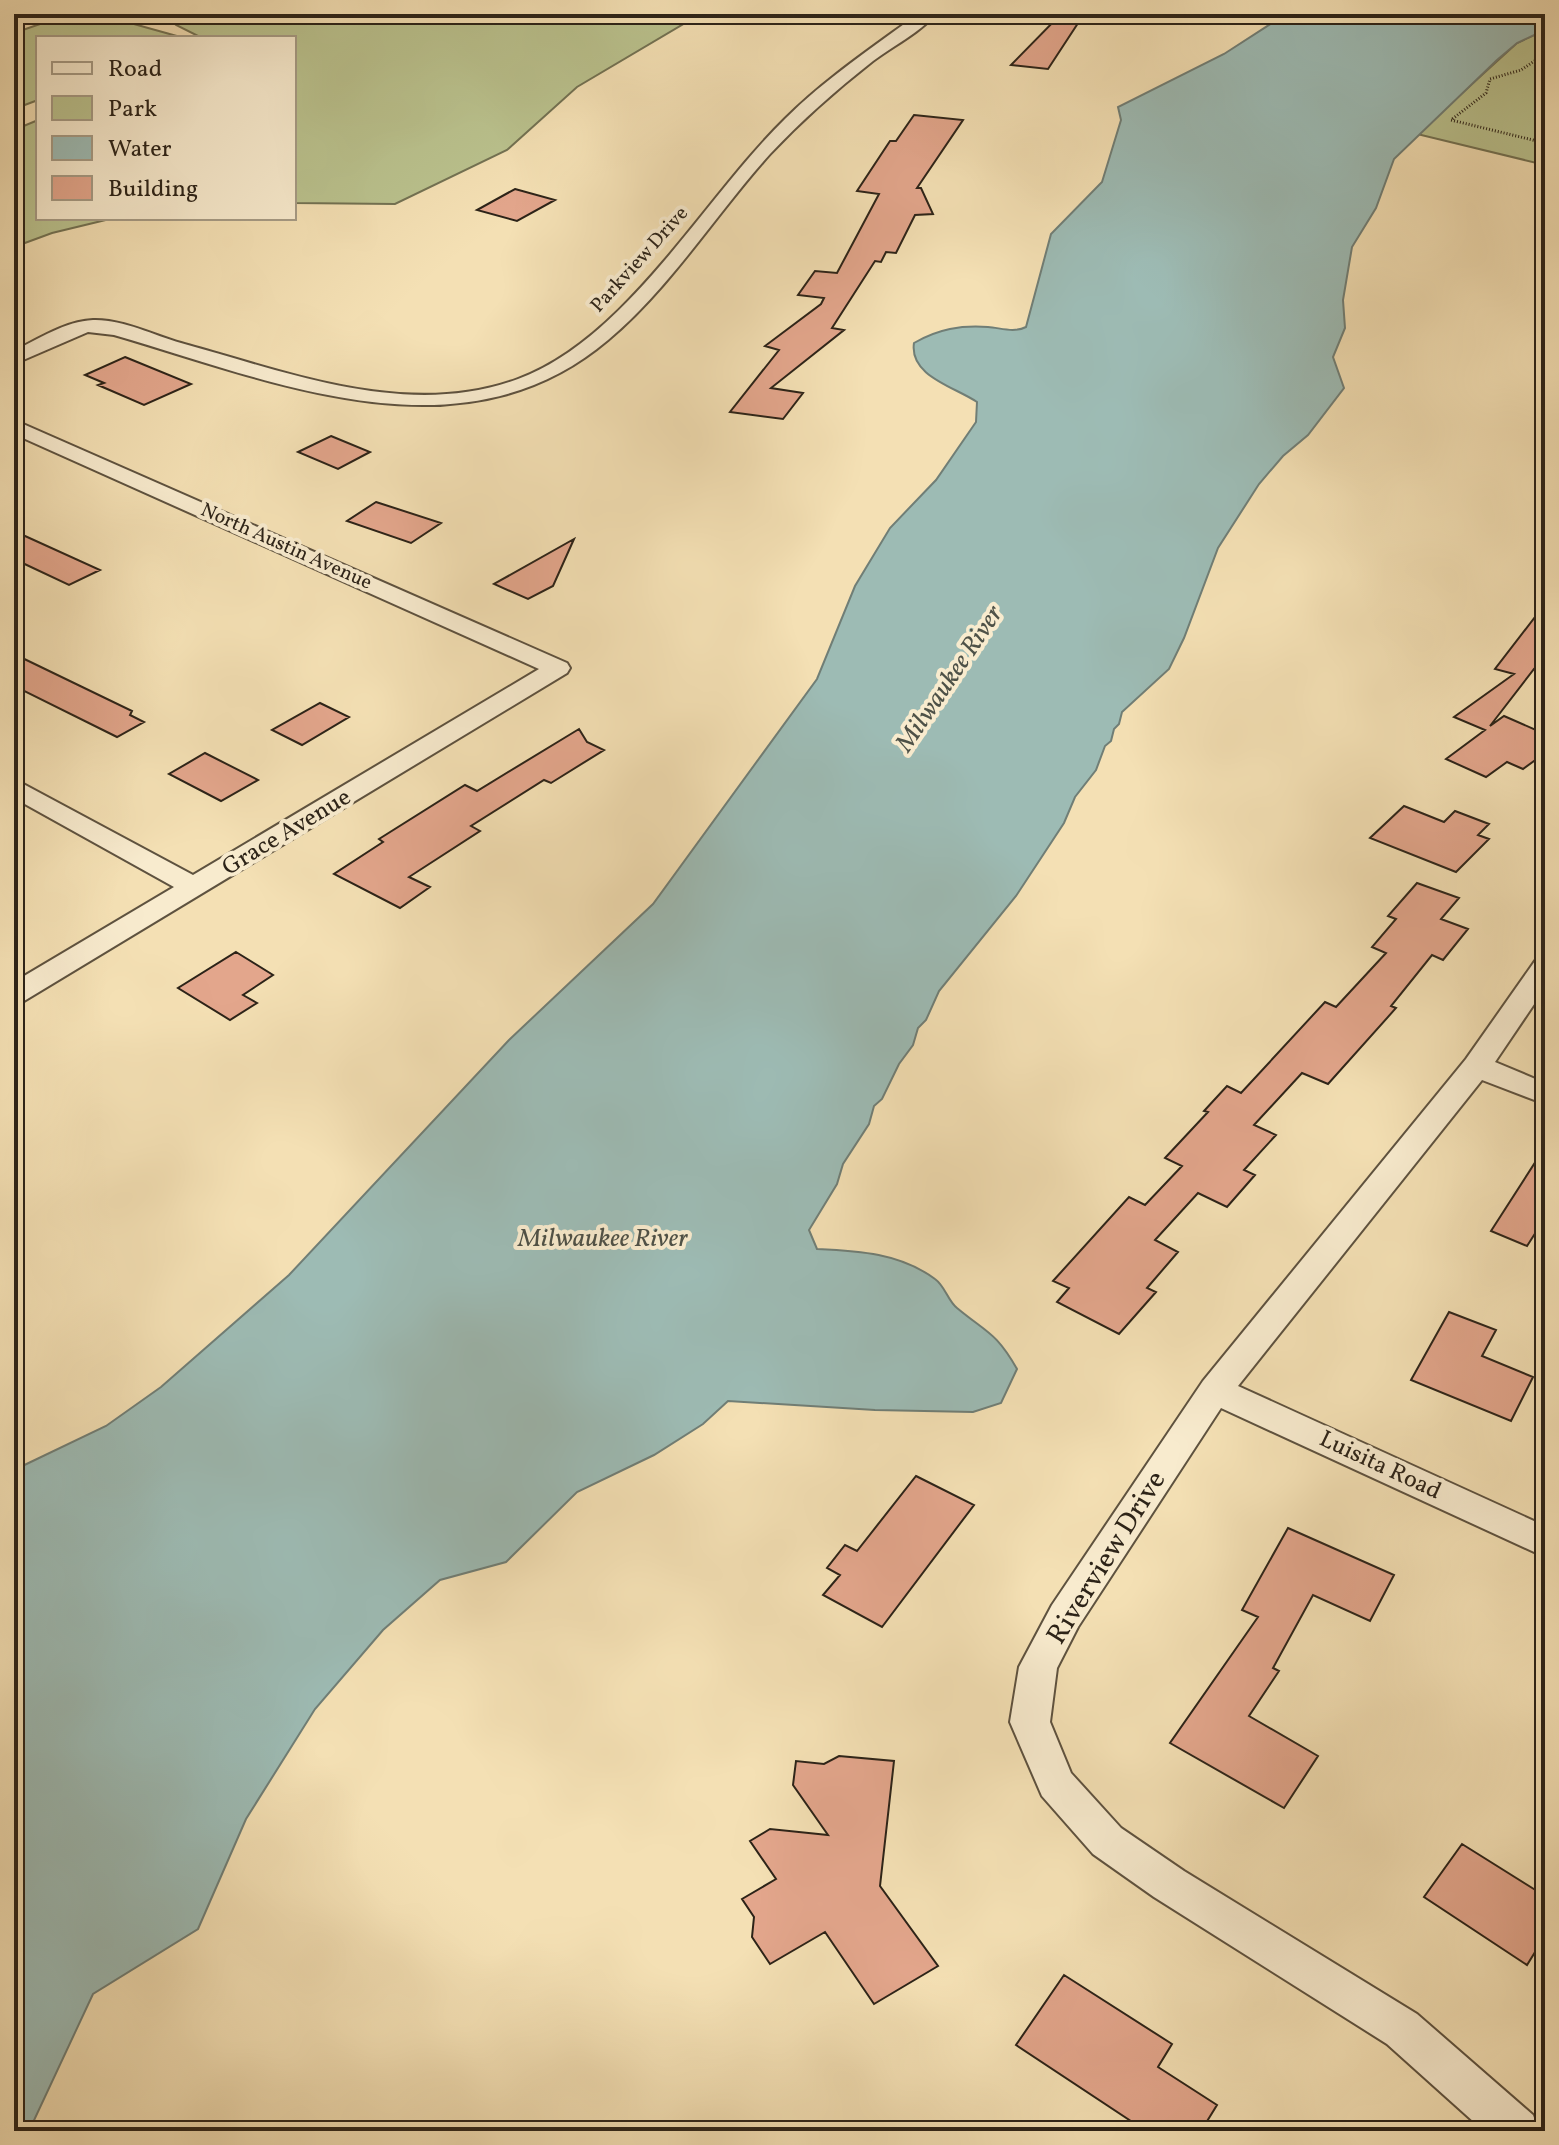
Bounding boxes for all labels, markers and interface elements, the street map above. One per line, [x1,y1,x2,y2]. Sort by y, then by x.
legend [36,36,296,220]
text: Road [108,53,162,87]
text: Park [108,93,157,127]
text: Water [108,133,172,167]
text: Building [108,173,198,207]
street label: Parkview Drive [585,201,695,319]
street label: North Austin Avenue [196,497,376,597]
water label: Milwaukee River [887,598,1013,760]
street label: Grace Avenue [216,781,358,885]
water label: Milwaukee River [517,1221,688,1257]
street label: Luisita Road [1313,1423,1447,1509]
street label: Riverview Drive [1038,1464,1176,1652]

